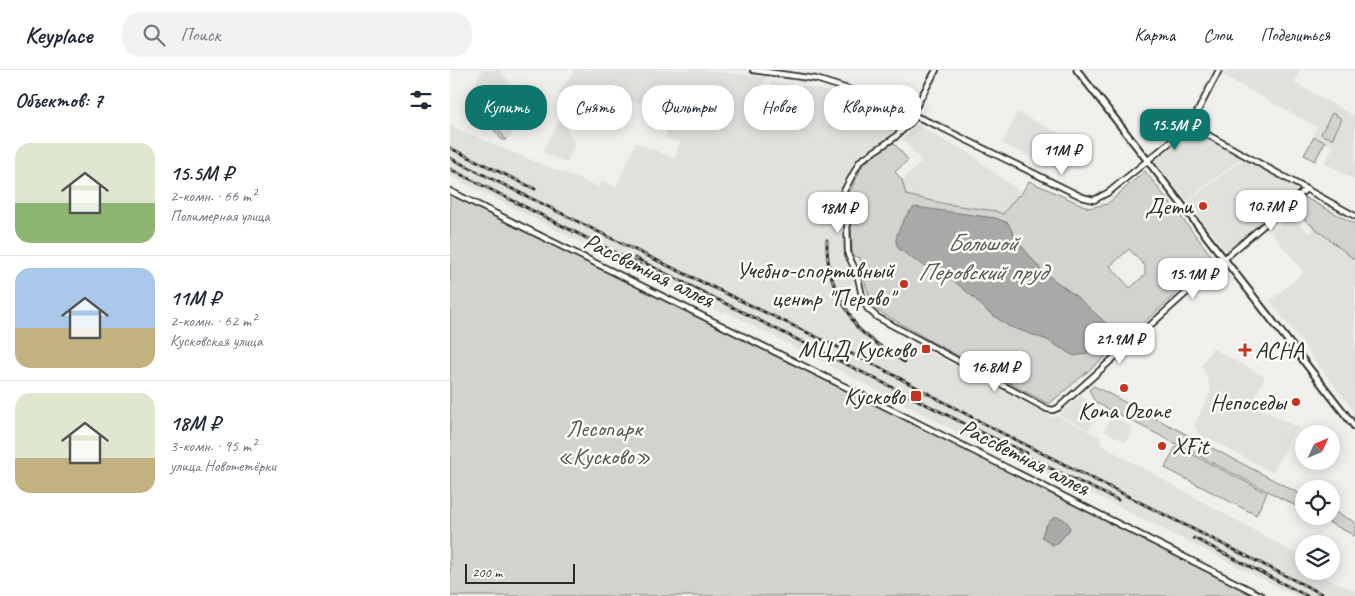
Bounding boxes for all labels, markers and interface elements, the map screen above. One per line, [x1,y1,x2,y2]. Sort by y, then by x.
search box [122,12,472,57]
text: Keyplace [25,20,92,50]
icon: search [140,21,168,49]
text: Поиск [180,23,220,47]
text: Карта [1134,24,1175,46]
text: Слои [1203,24,1232,46]
text: Поделиться [1260,24,1330,46]
chip: Купить [465,85,547,130]
chip: Снять [557,85,632,130]
chip: Фильтры [642,85,734,130]
chip: Новое [744,85,814,130]
chip: Квартира [824,85,921,130]
icon: filters [407,86,435,114]
text: Объектов: 7 [15,87,103,113]
pin: 15.5M ₽ [1129,108,1221,151]
text: 15.5M ₽ [1151,115,1199,135]
pin: 11M ₽ [1027,134,1097,176]
text: 11M ₽ [1043,140,1081,160]
text: 15.5M ₽ [170,160,233,186]
icon: home [55,163,115,223]
text: 2-комн. · 66 m² [170,186,256,206]
pin: 10.7M ₽ [1225,190,1317,232]
pin: 18M ₽ [803,191,873,234]
place label: Дети [1145,191,1194,221]
text: 10.7M ₽ [1247,196,1295,216]
text: 18M ₽ [819,198,857,218]
marker: Дети [1197,200,1209,212]
text: Полимерная улица [170,206,270,226]
street label: Рассветная аллея [579,226,720,315]
water label: Большой Перовский пруд [918,227,1052,288]
place label: Учебно-спортивный центр "Перово" [736,255,899,313]
pin: 15.1M ₽ [1147,258,1239,300]
text: 15.1M ₽ [1169,264,1217,284]
marker: Учебно-спортивный центр "Перово" [898,278,910,290]
text: 11M ₽ [170,285,220,311]
icon: home [55,288,115,348]
text: 2-комн. · 62 m² [170,311,256,331]
pin: 21.9M ₽ [1074,322,1166,365]
text: 21.9M ₽ [1096,329,1144,349]
text: Кусковская улица [170,331,263,351]
place label: МЦД Кусково [798,334,918,364]
place label: АСНА [1255,335,1305,365]
marker: МЦД Кусково [920,343,932,355]
marker: АСНА [1239,344,1251,356]
pin: 16.8M ₽ [949,350,1041,393]
text: 16.8M ₽ [971,357,1019,377]
place label: Кусково [844,381,907,411]
marker: Kona Ozone [1118,382,1130,394]
place label: Непоседы [1210,387,1288,417]
marker: Кусково [909,389,923,403]
place label: Kona Ozone [1078,395,1172,425]
marker: Непоседы [1290,396,1302,408]
text: 18M ₽ [170,410,220,436]
street label: Рассветная аллея [955,412,1096,503]
icon: home [55,413,115,473]
park label: Лесопарк «Кусково» [557,413,651,471]
north arrow [1295,425,1340,470]
map controls [1295,425,1340,580]
place label: XFit [1172,431,1210,461]
text: 3-комн. · 95 m² [170,436,256,456]
marker: XFit [1156,440,1168,452]
text: улица Новотетёрки [170,456,276,476]
button: locate [1295,480,1340,525]
button: layers [1295,535,1340,580]
scale bar [465,561,575,584]
text: 200 m [472,564,502,581]

